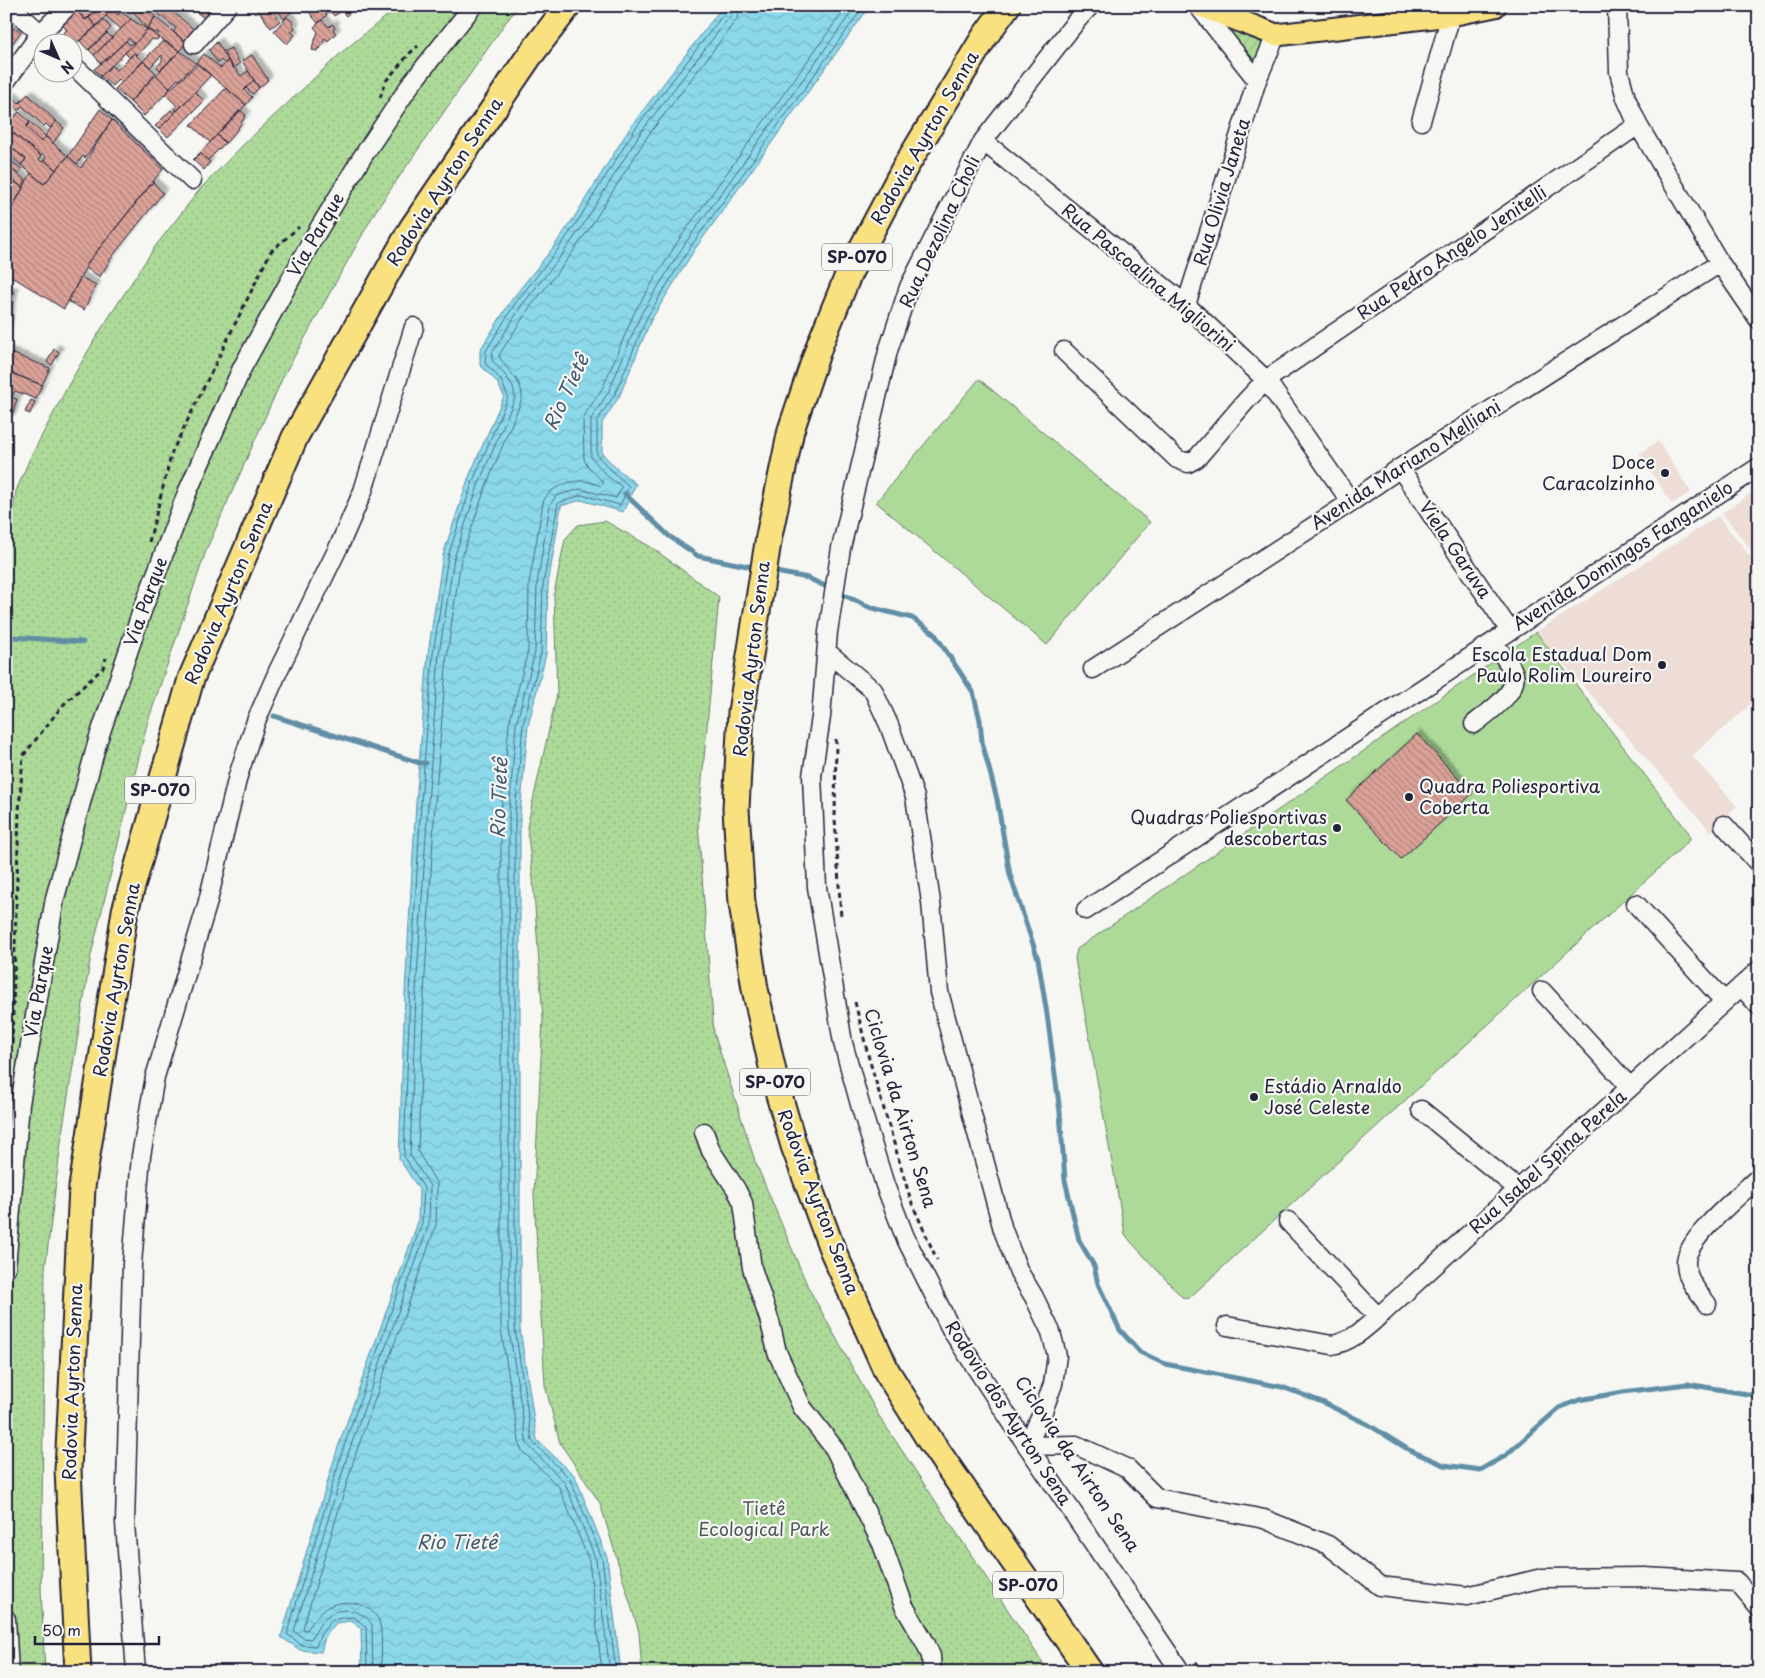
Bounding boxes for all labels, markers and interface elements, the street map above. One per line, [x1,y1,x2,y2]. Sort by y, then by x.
north arrow [32,32,82,82]
street label: Rodovia Ayrton Senna [863,45,985,229]
text: N [56,56,79,79]
street label: Rodovia Ayrton Senna [379,91,509,271]
street label: Rua Olivia Janeta [1185,114,1256,268]
street label: Rua Dezolina Choli [892,151,986,312]
street label: Rua Pedro Angelo Jenitelli [1351,178,1552,326]
street label: Via Parque [280,187,350,282]
street label: Rua Pascoalina Migliorini [1056,196,1241,358]
road number: SP-070 [822,243,892,270]
water label: Rio Tietê [535,347,596,434]
street label: Avenida Mariano Melliani [1305,392,1506,535]
place label: Doce Caracolzinho [1542,448,1655,496]
marker: Doce Caracolzinho [1659,467,1671,479]
street label: Avenida Domingos Fanganielo [1507,473,1738,636]
street label: Viela Garuva [1413,495,1499,604]
street label: Rodovia Ayrton Senna [177,496,279,688]
street label: Via Parque [116,553,173,650]
street label: Rodovia Ayrton Senna [725,559,776,758]
place label: Escola Estadual Dom Paulo Rolim Loureiro [1472,640,1652,688]
marker: Escola Estadual Dom Paulo Rolim Loureiro [1656,659,1668,671]
water label: Rio Tietê [483,755,513,839]
place label: Quadra Poliesportiva Coberta [1419,772,1601,820]
road number: SP-070 [125,776,195,804]
marker: Quadra Poliesportiva Coberta [1403,791,1415,803]
place label: Quadras Poliesportivas descobertas [1130,803,1327,851]
marker: Quadras Poliesportivas descobertas [1331,822,1343,834]
street label: Rodovia Ayrton Senna [85,880,146,1079]
street label: Via Parque [16,943,59,1040]
street label: Ciclovia da Airton Sena [858,1005,945,1211]
road number: SP-070 [740,1068,810,1096]
place label: Estádio Arnaldo José Celeste [1264,1072,1402,1120]
street label: Rua Isabel Spina Perela [1462,1082,1632,1239]
marker: Estádio Arnaldo José Celeste [1248,1091,1260,1103]
street label: Rodovia Ayrton Senna [772,1105,868,1299]
street label: Rodovia Ayrton Senna [55,1282,88,1481]
street label: Rodovio dos Ayrton Sena [939,1314,1080,1511]
street label: Ciclovia da Airton Sena [1009,1370,1148,1557]
park label: Tietê Ecological Park [698,1494,830,1542]
water label: Rio Tietê [417,1527,499,1555]
road number: SP-070 [993,1572,1063,1598]
scale bar [35,1613,159,1645]
text: 50 m [42,1618,81,1641]

